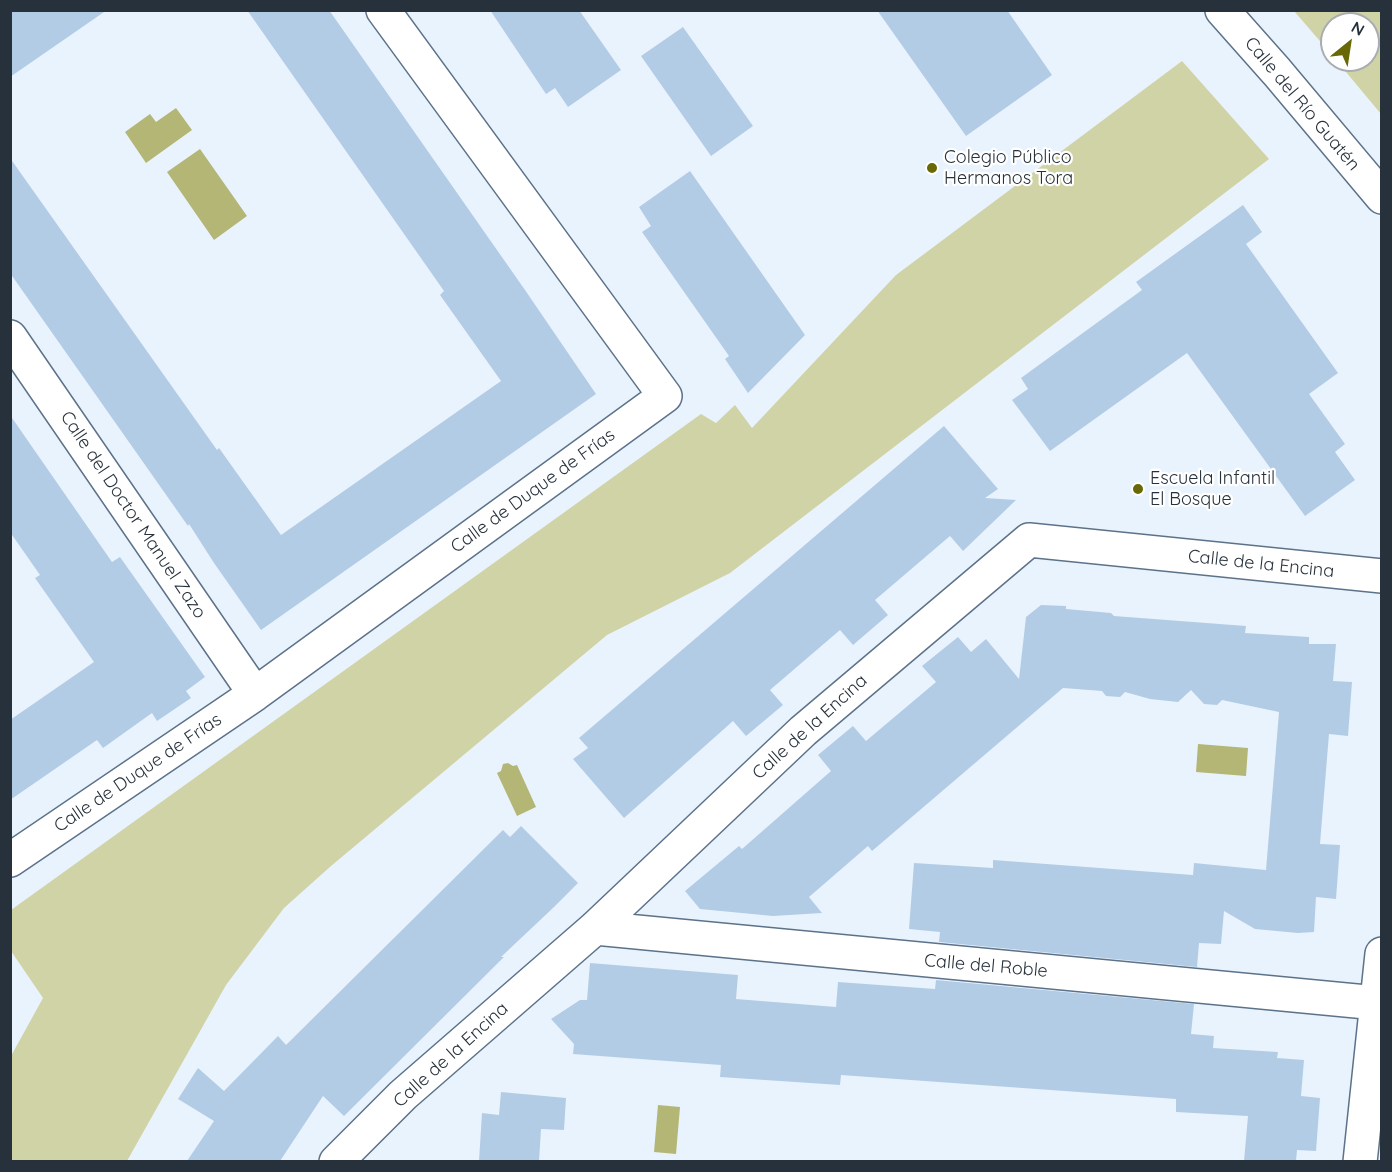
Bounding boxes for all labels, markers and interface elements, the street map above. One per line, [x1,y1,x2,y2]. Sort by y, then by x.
north arrow [1320,12,1380,72]
text: N [1348,17,1368,40]
street label: Calle del Río Guatén [1240,33,1364,175]
place label: Colegio Público Hermanos Tora [944,147,1073,190]
marker: Colegio Público Hermanos Tora [925,161,939,175]
street label: Calle del Doctor Manuel Zazo [55,407,211,623]
street label: Calle de Duque de Frías [447,424,619,558]
place label: Escuela Infantil El Bosque [1150,468,1275,510]
marker: Escuela Infantil El Bosque [1131,482,1145,496]
street label: Calle de la Encina [1187,546,1335,582]
street label: Calle de la Encina [748,670,872,784]
street label: Calle de Duque de Frías [50,709,226,837]
street label: Calle del Roble [923,950,1049,982]
street label: Calle de la Encina [389,998,513,1112]

